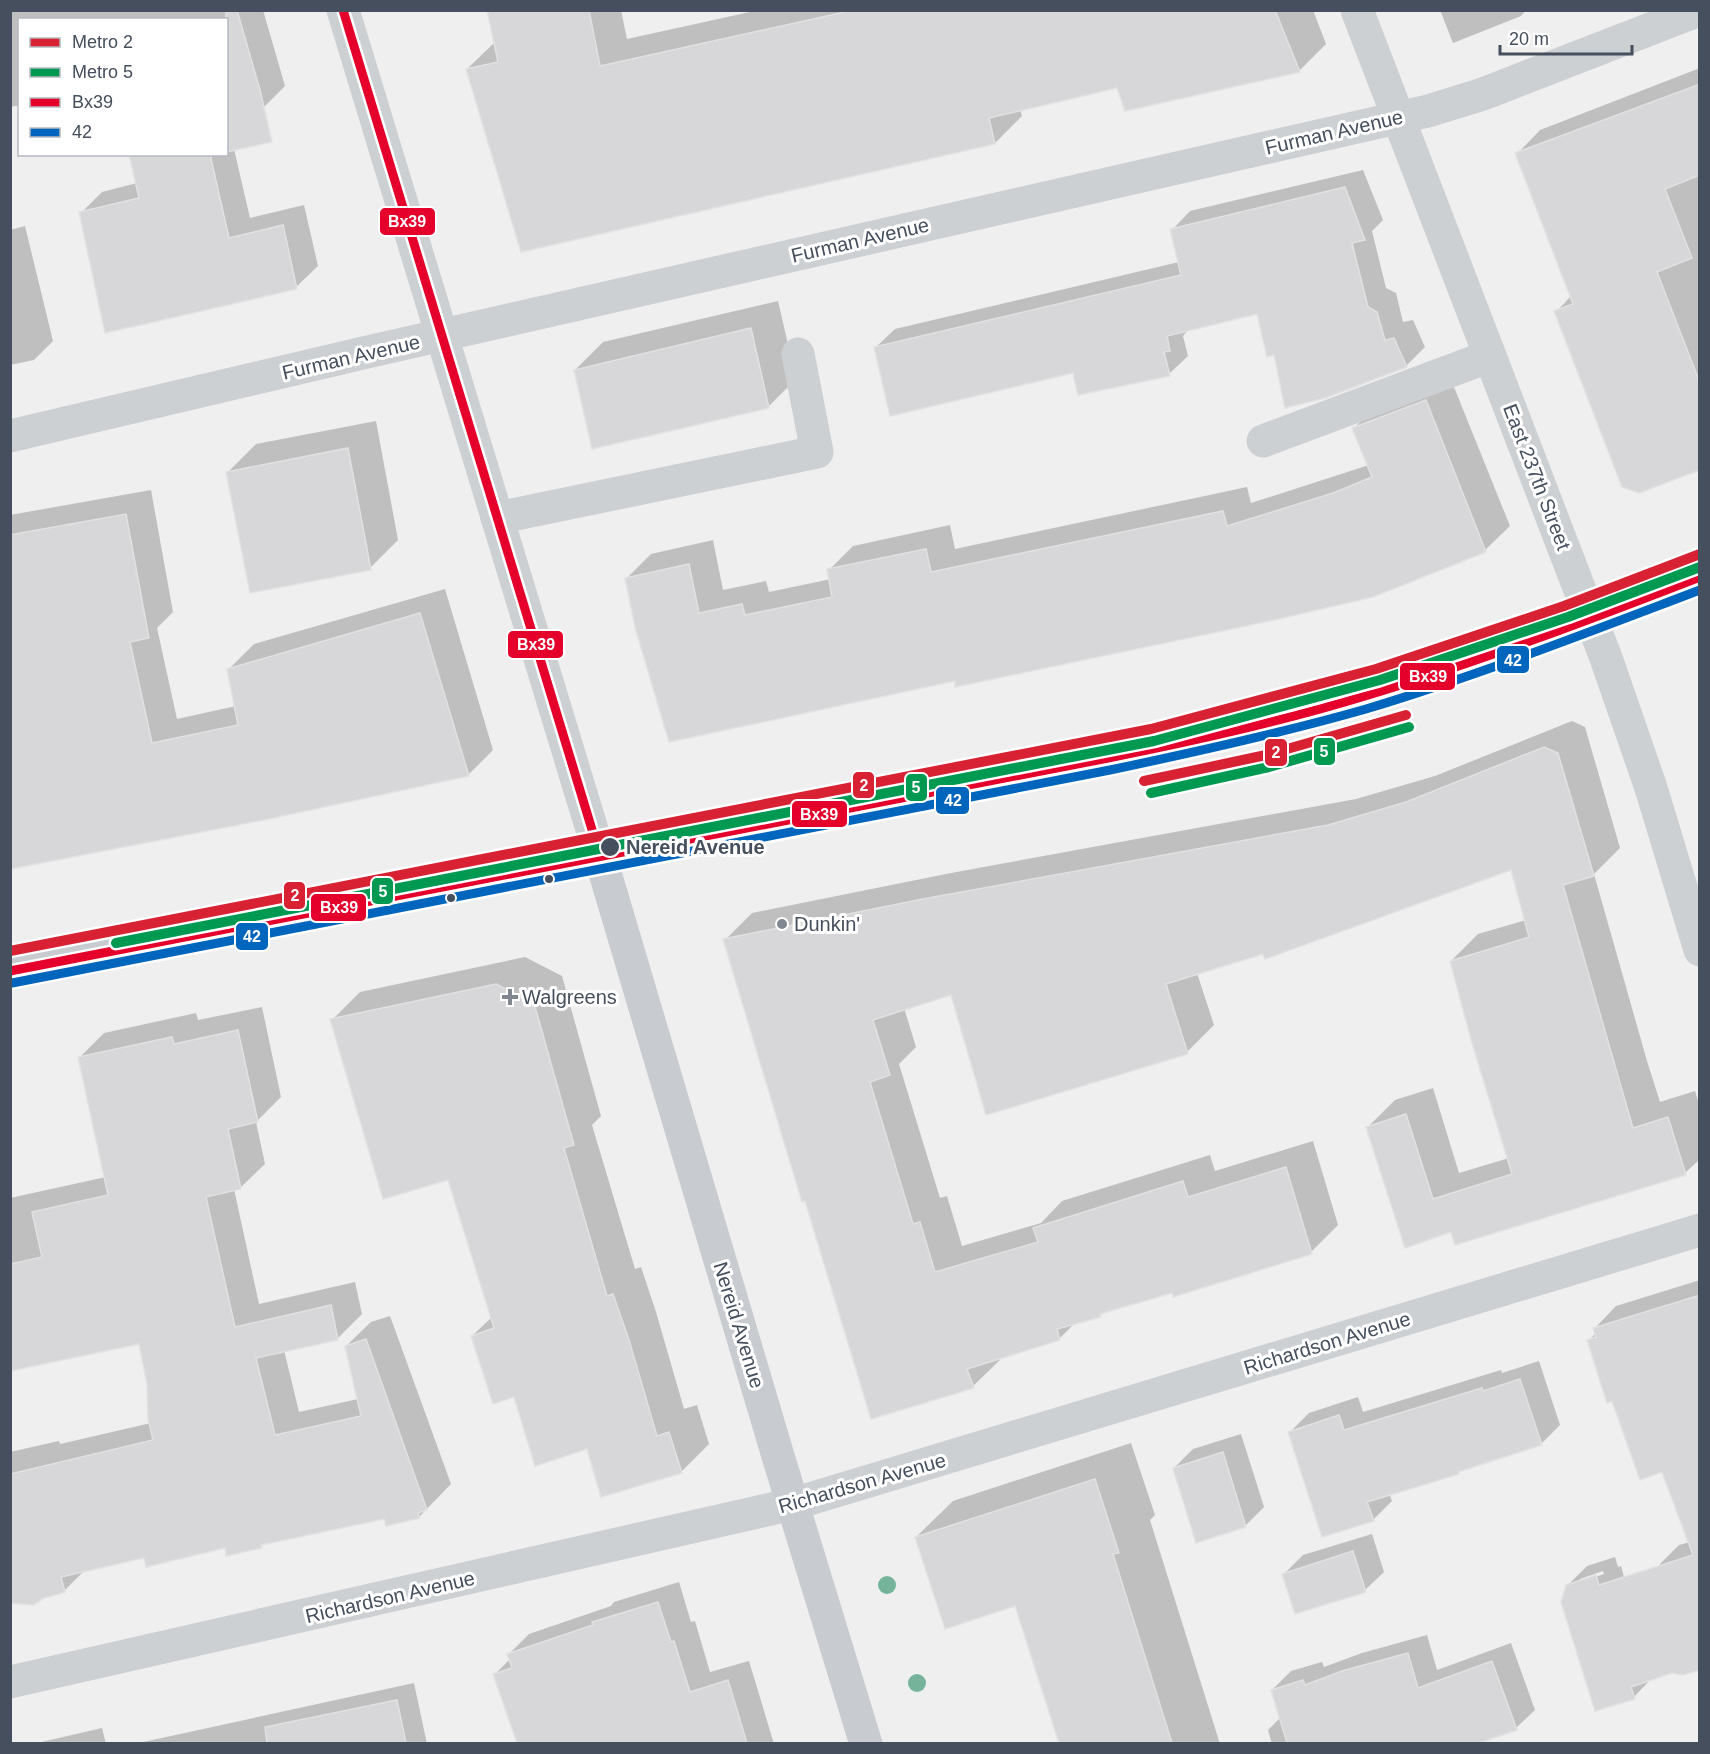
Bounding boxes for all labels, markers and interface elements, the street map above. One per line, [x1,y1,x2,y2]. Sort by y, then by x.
legend [18,18,228,156]
scale bar [1500,18,1632,56]
text: 20 m [1509,29,1549,49]
text: Metro 2 [72,32,133,52]
text: Metro 5 [72,62,133,82]
text: Bx39 [72,92,113,112]
street label: Furman Avenue [1263,105,1405,159]
text: 42 [72,122,92,142]
line badge: Bx39 [379,207,436,236]
text: Bx39 [388,213,426,230]
street label: Furman Avenue [789,213,931,267]
street label: Furman Avenue [280,330,422,384]
street label: East 237th Street [1499,401,1575,553]
line badge: Bx39 [507,630,564,659]
text: Bx39 [517,636,555,653]
line badge: 42 [1496,645,1530,674]
text: 42 [1504,652,1522,669]
line badge: Bx39 [1399,662,1456,691]
text: Bx39 [1409,668,1447,685]
line badge: 5 [1313,737,1336,766]
line badge: 2 [1264,738,1288,767]
text: 5 [1320,743,1329,760]
text: 2 [1272,744,1281,761]
line badge: 2 [852,771,875,799]
line badge: 5 [905,773,928,802]
text: 2 [860,777,869,794]
text: 5 [912,779,921,796]
line badge: 42 [935,786,970,815]
text: 42 [944,792,962,809]
line badge: Bx39 [791,800,848,828]
text: Bx39 [800,806,838,823]
marker: Nereid Avenue [599,836,621,858]
place label: Nereid Avenue [626,836,765,858]
unlabelled marker [543,873,555,885]
line badge: 5 [371,877,394,905]
line badge: 2 [283,881,306,910]
text: 5 [379,883,388,900]
text: 2 [291,887,300,904]
unlabelled marker [445,892,457,904]
line badge: Bx39 [310,893,367,922]
text: Bx39 [320,899,358,916]
place label: Dunkin' [794,913,860,935]
marker: Dunkin' [775,917,789,931]
line badge: 42 [235,922,269,951]
text: 42 [243,928,261,945]
place label: Walgreens [522,986,617,1008]
marker: Walgreens [503,990,517,1004]
street label: Nereid Avenue [709,1259,769,1391]
street label: Richardson Avenue [1241,1307,1413,1379]
street label: Richardson Avenue [776,1449,948,1517]
street label: Richardson Avenue [303,1567,477,1627]

